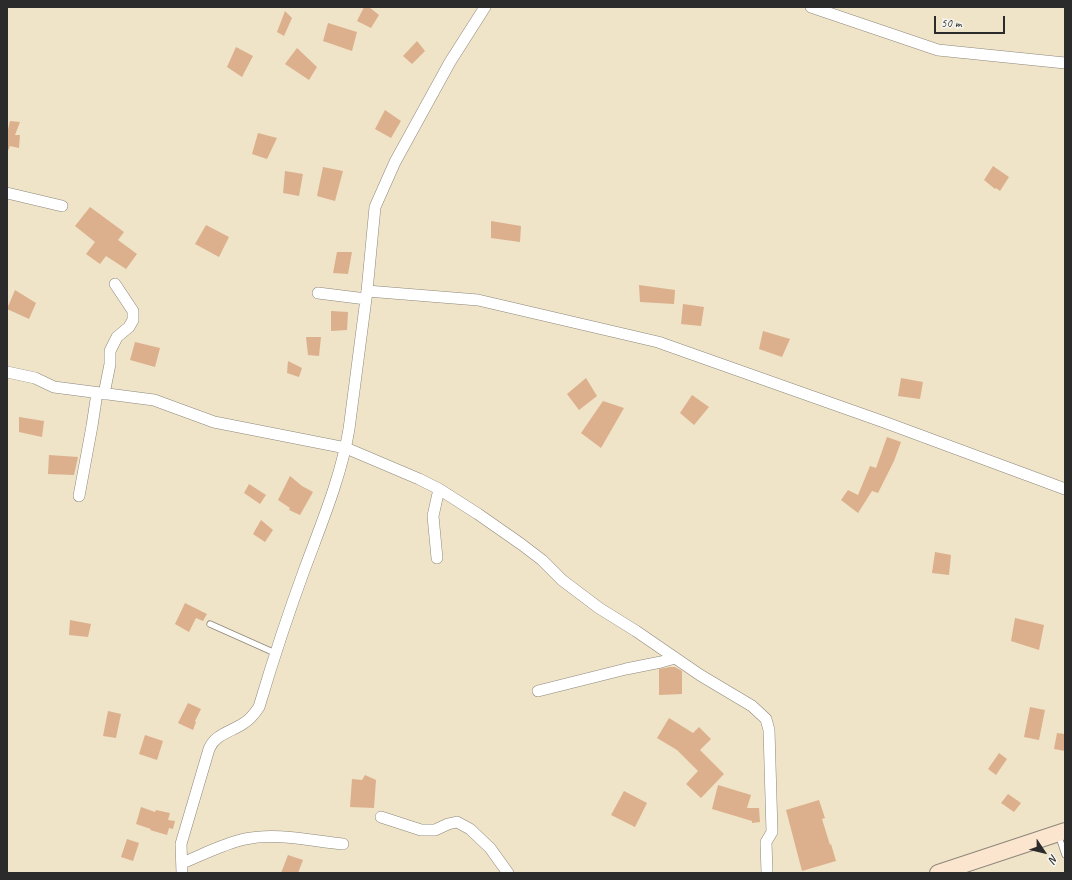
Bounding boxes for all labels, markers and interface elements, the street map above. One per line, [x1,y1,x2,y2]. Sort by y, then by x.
scale bar [936,8,1007,34]
text: 50 m [941,15,961,31]
north arrow [1024,832,1064,872]
text: N [1046,852,1062,866]

